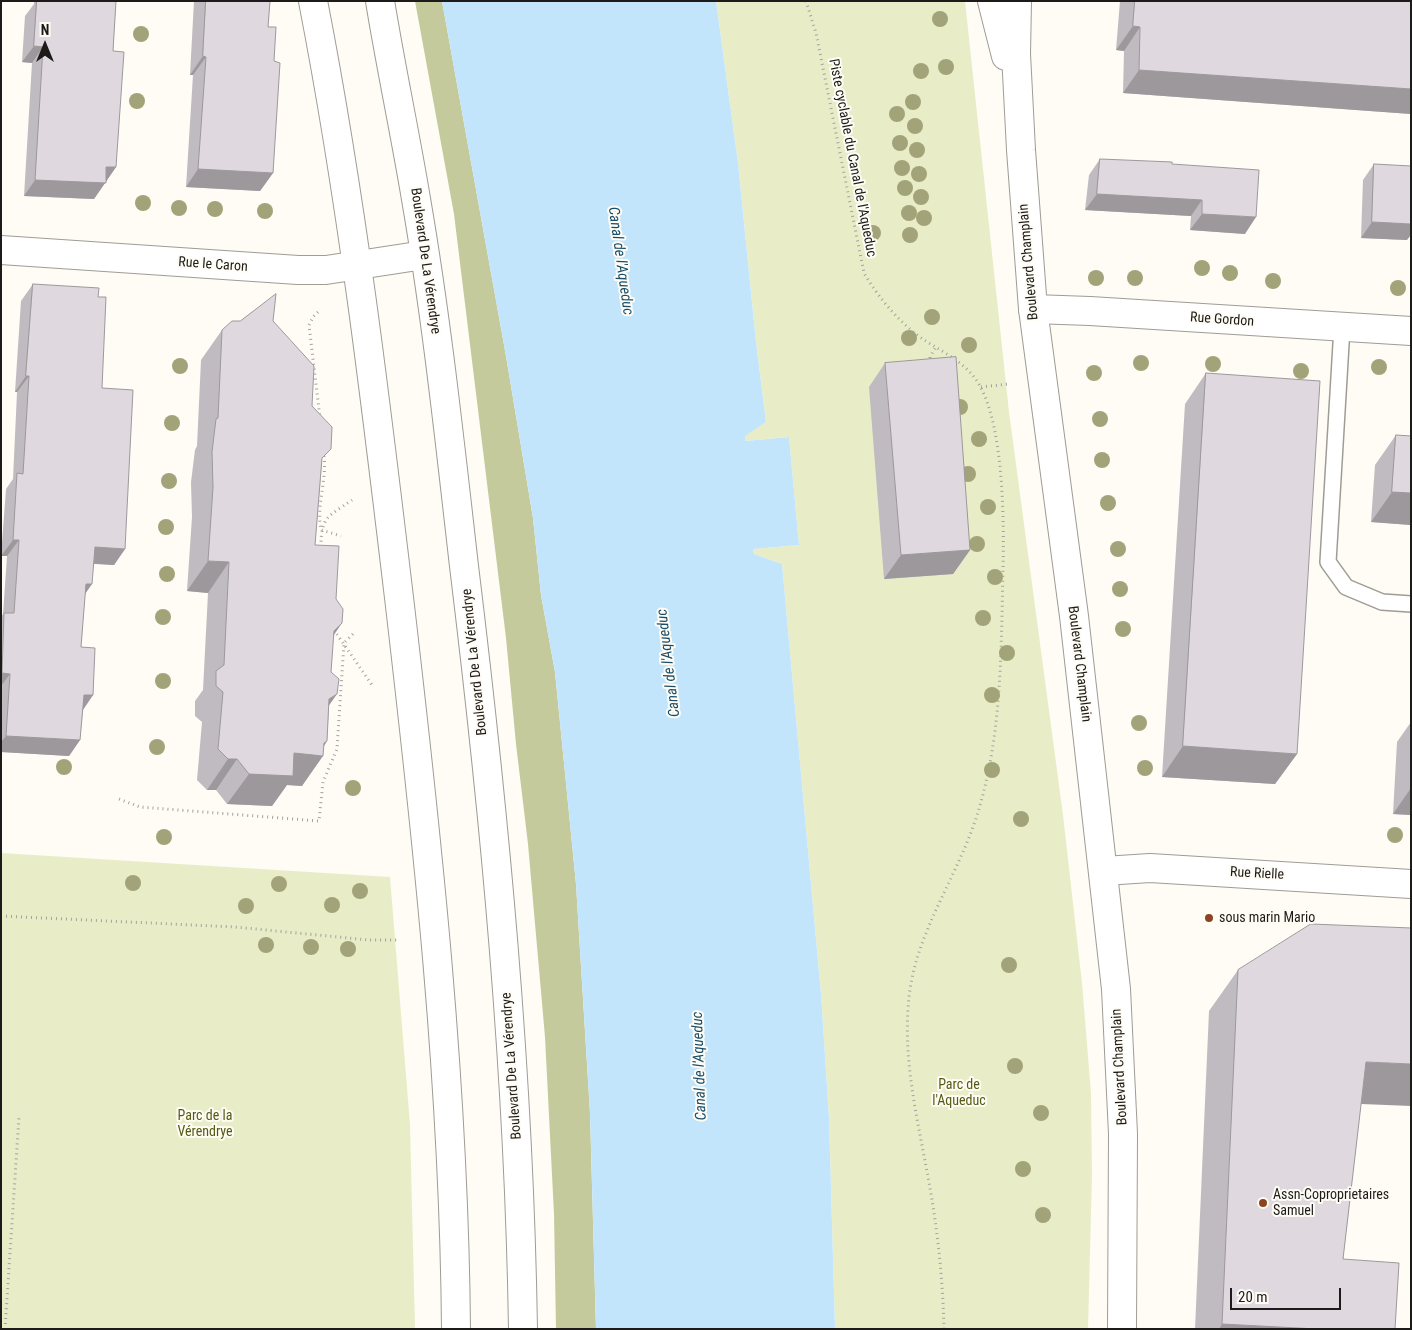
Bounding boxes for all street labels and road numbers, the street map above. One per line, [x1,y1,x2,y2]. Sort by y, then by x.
street label: Piste cyclable du Canal de l'Aqueduc [825,58,879,258]
street label: Boulevard De La Vérendrye [406,187,444,335]
street label: Boulevard Champlain [1016,203,1042,321]
street label: Rue le Caron [178,254,248,276]
street label: Rue Gordon [1189,309,1255,331]
street label: Boulevard De La Vérendrye [459,588,491,736]
street label: Boulevard Champlain [1064,605,1094,723]
street label: Rue Rielle [1230,864,1284,884]
street label: Boulevard De La Vérendrye [498,992,526,1140]
street label: Boulevard Champlain [1109,1008,1131,1126]

